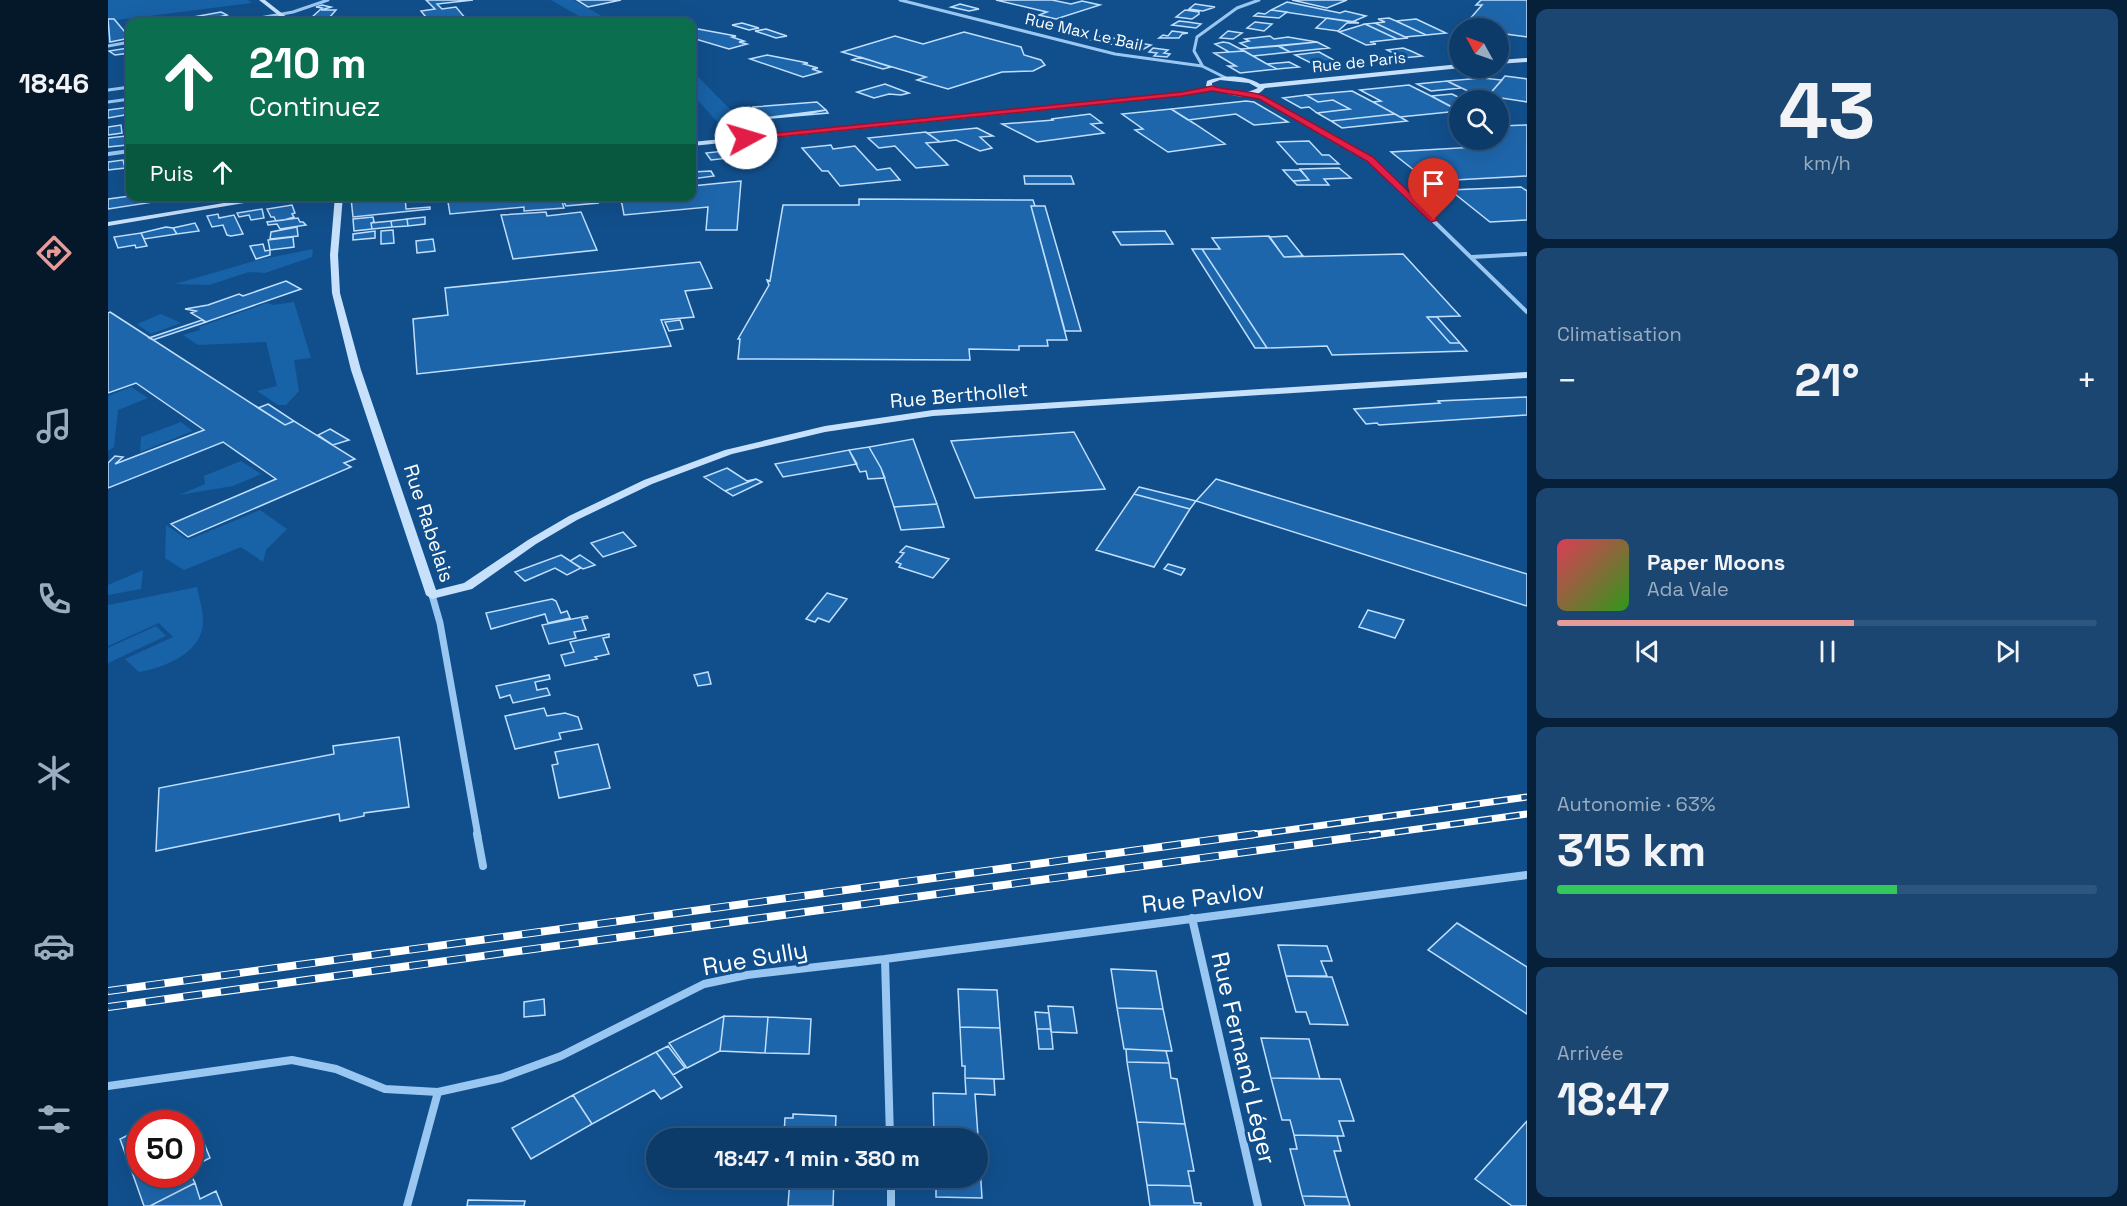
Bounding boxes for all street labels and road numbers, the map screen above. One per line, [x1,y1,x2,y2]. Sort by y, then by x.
street label: Rue Max Le Bail [1023,8,1145,56]
street label: Rue de Paris [1311,47,1407,77]
street label: Rue Berthollet [889,376,1029,414]
street label: Rue Rabelais [398,461,460,585]
street label: Rue Pavlov [1140,874,1266,920]
street label: Rue Sully [700,934,810,982]
street label: Rue Fernand Léger [1204,949,1284,1167]

